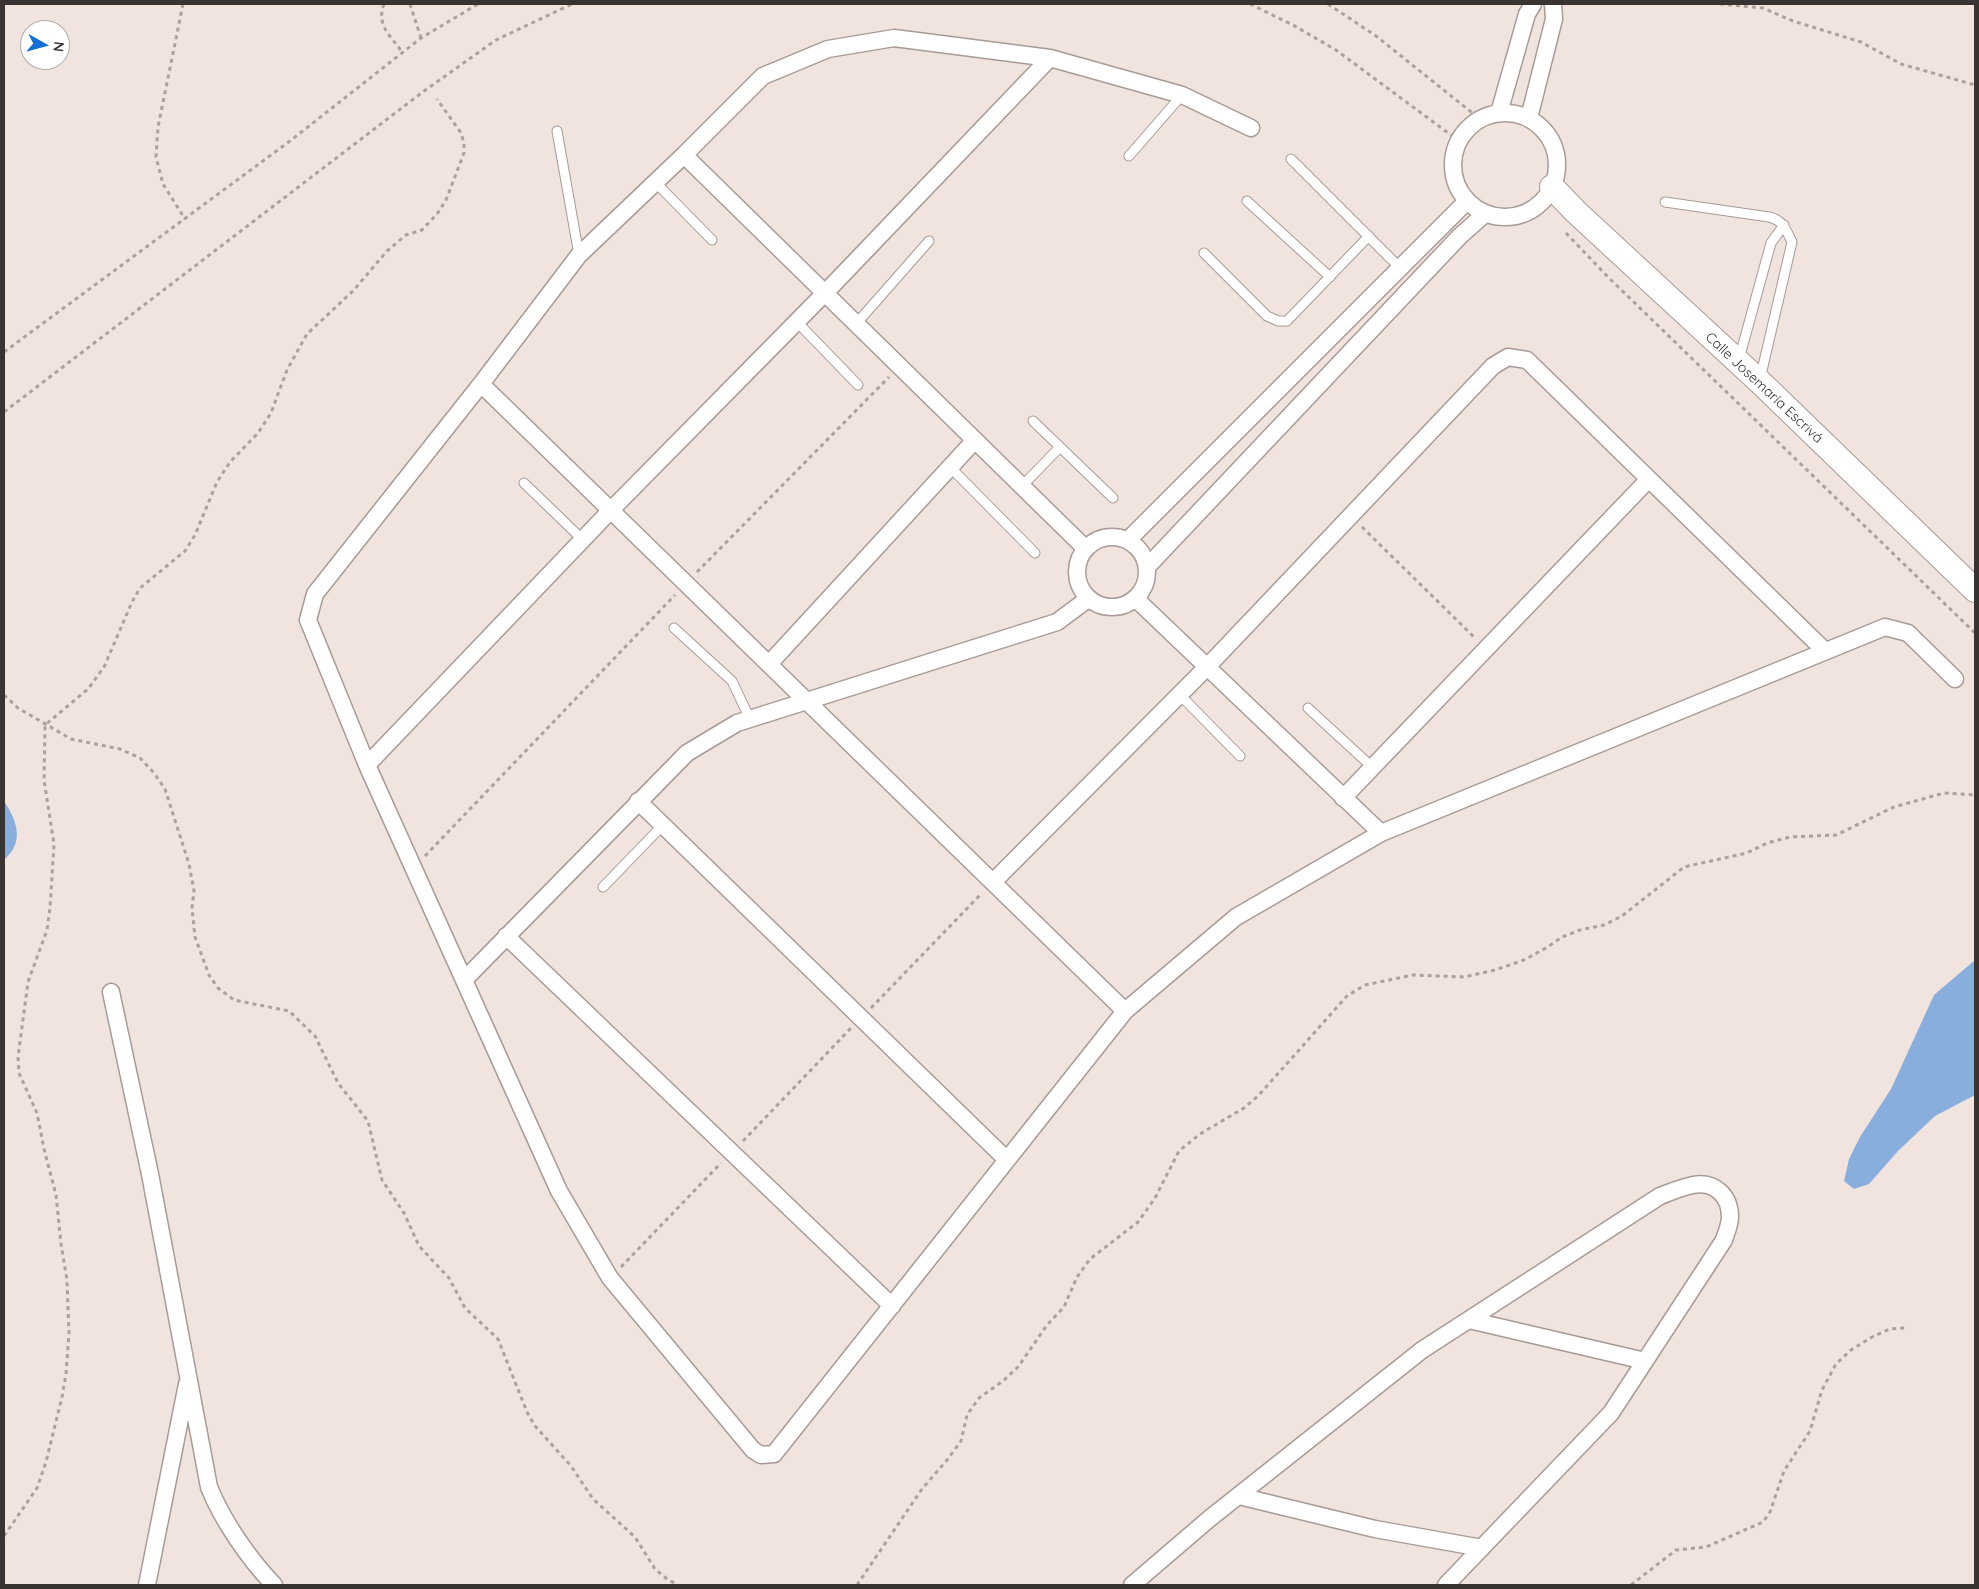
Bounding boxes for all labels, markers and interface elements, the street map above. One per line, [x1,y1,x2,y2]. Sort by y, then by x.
north arrow [20,20,70,70]
text: N [49,40,68,53]
street label: Calle Josemaría Escrivá [1702,329,1826,447]

